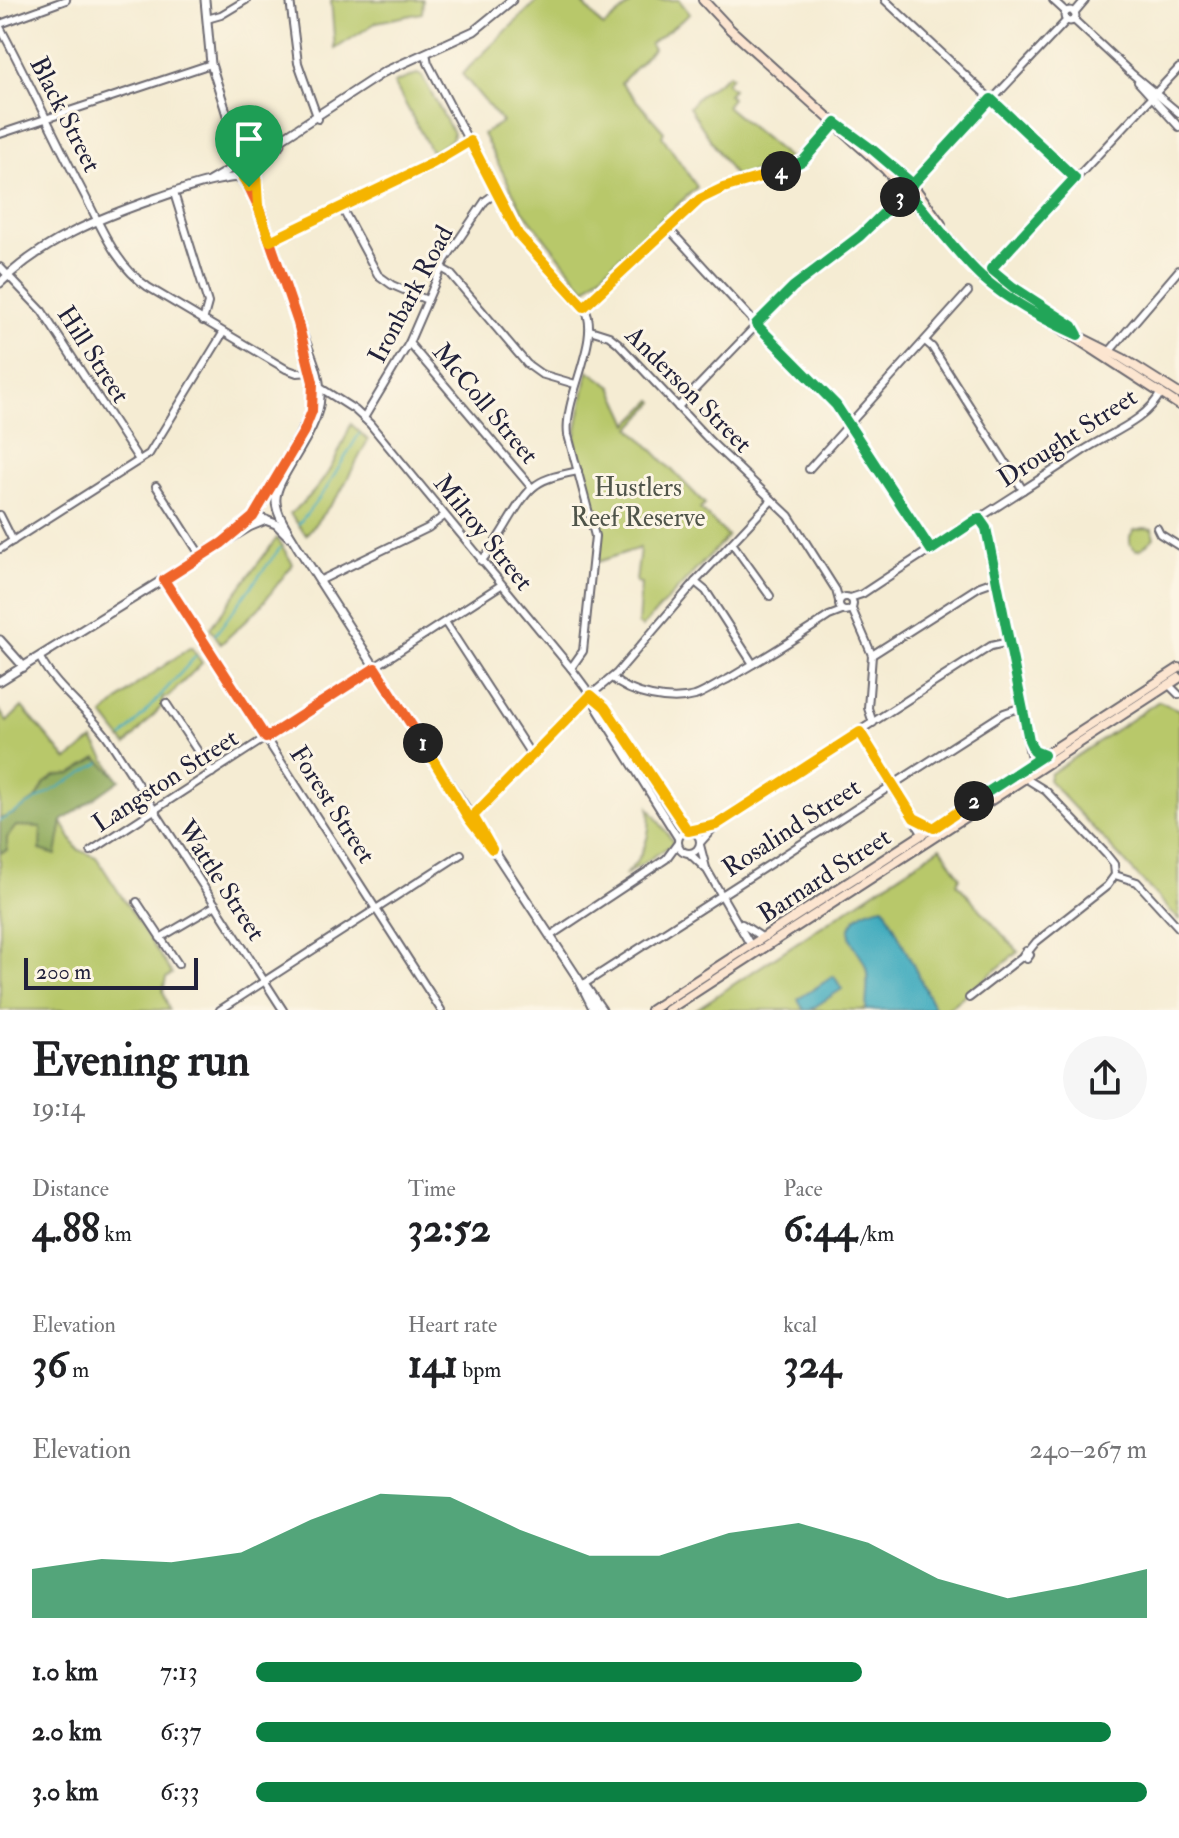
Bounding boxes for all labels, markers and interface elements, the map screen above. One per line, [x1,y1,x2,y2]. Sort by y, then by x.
street label: Black Street [22,51,108,178]
pin [215,105,283,187]
icon: arrive [227,117,271,161]
pin: 4 [761,151,801,191]
text: 4 [775,157,787,185]
pin: 3 [880,177,920,217]
text: 3 [896,183,904,211]
street label: Ironbark Road [361,220,461,369]
street label: Hill Street [50,300,136,409]
street label: Anderson Street [618,319,758,460]
street label: McColl Street [425,337,545,471]
street label: Drought Street [992,381,1143,495]
street label: Milroy Street [427,468,540,597]
park label: Hustlers Reef Reserve [571,472,706,534]
street label: Langston Street [87,722,244,840]
pin: 1 [403,723,443,763]
text: 1 [419,729,427,757]
street label: Forest Street [282,740,382,870]
street label: Rosalind Street [716,771,867,884]
pin: 2 [954,781,994,821]
text: 2 [968,787,980,815]
street label: Wattle Street [170,813,272,947]
street label: Barnard Street [752,821,897,931]
scale bar [24,954,198,990]
text: 200 m [36,958,91,986]
text: Evening run [32,1034,250,1089]
button: share [1063,1036,1147,1120]
text: 19:14 [32,1092,84,1124]
text: Distance [32,1175,109,1203]
text: Time [408,1175,456,1203]
text: Pace [783,1175,823,1203]
text: 4.88 [32,1203,100,1254]
text: 32:52 [408,1203,491,1254]
text: 6:44 [783,1203,857,1254]
text: km [100,1220,132,1248]
text: /km [857,1220,894,1248]
text: Elevation [32,1311,116,1339]
text: Heart rate [408,1311,497,1339]
text: kcal [783,1311,817,1339]
text: 36 [32,1339,68,1390]
text: 141 [408,1339,458,1390]
text: 324 [783,1339,841,1390]
text: m [68,1356,89,1384]
text: bpm [458,1356,501,1384]
text: Elevation [32,1434,131,1466]
text: 240–267 m [1029,1434,1147,1466]
text: 1.0 km [32,1656,98,1688]
text: 7:13 [160,1656,198,1688]
text: 2.0 km [32,1716,102,1748]
text: 6:37 [160,1716,201,1748]
text: 3.0 km [32,1776,98,1808]
text: 6:33 [160,1776,200,1808]

